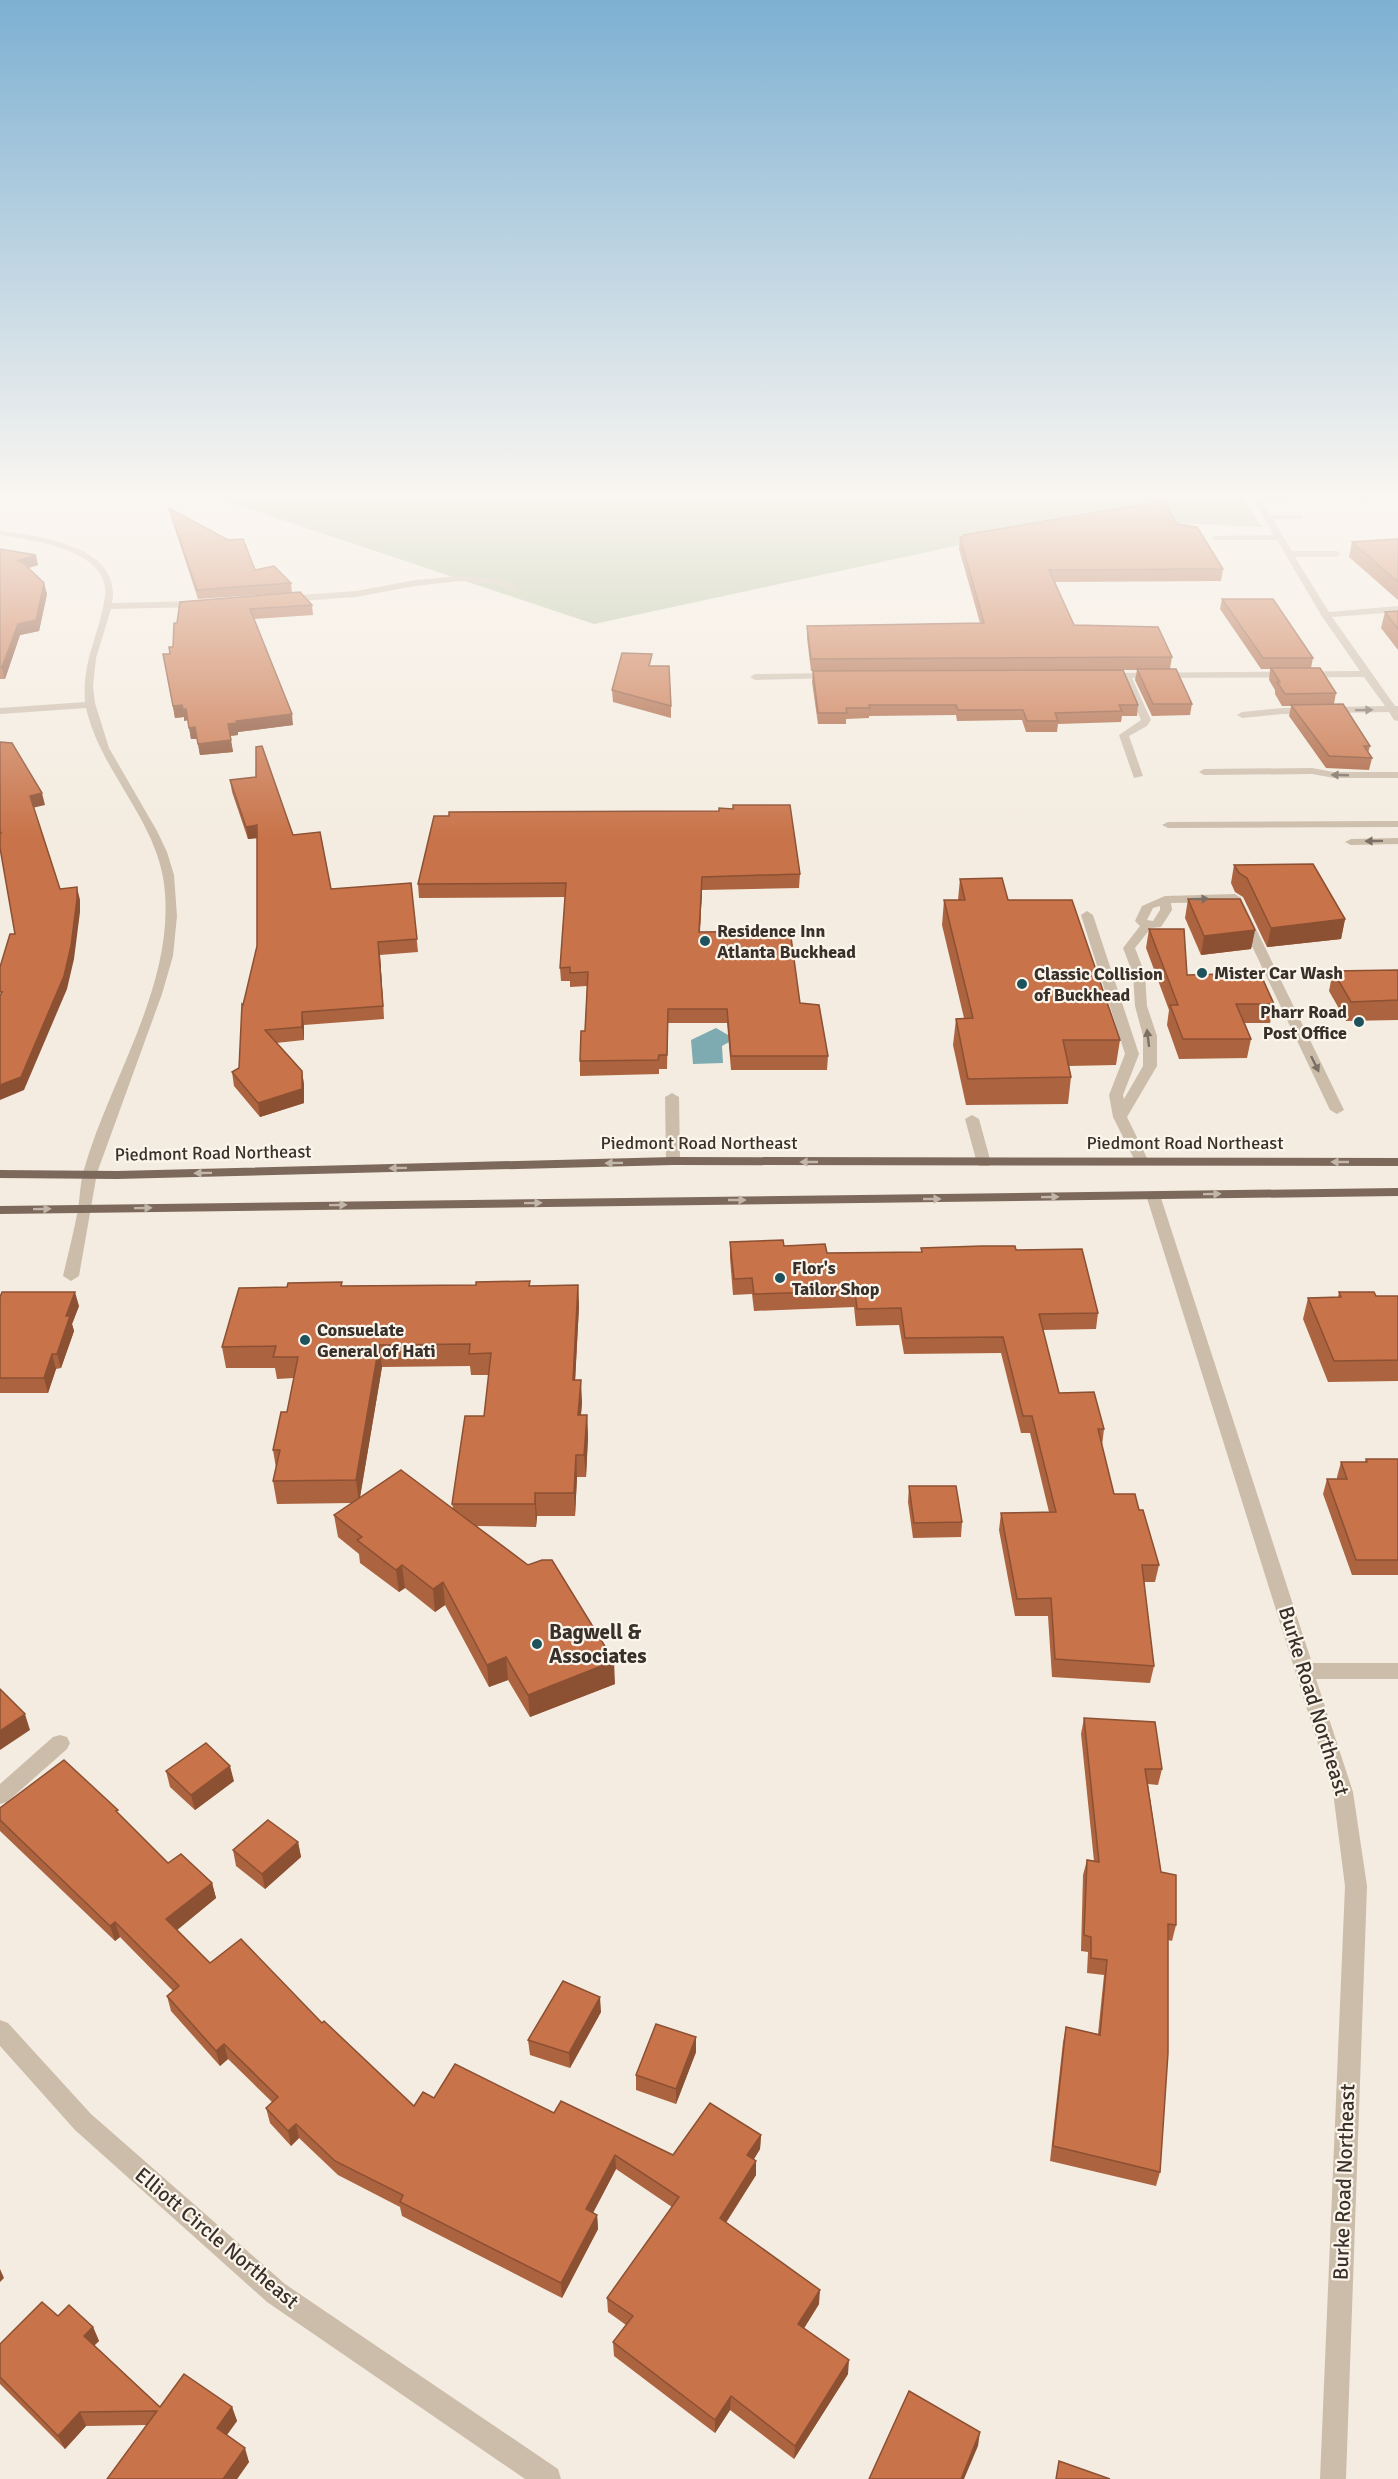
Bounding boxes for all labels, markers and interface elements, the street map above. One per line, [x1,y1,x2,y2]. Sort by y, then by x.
one-way arrow [1354,705,1373,715]
one-way arrow [1330,770,1349,779]
one-way arrow [1365,837,1384,846]
one-way arrow [1191,894,1210,904]
place label: Residence Inn Atlanta Buckhead [717,920,856,963]
marker: Residence Inn Atlanta Buckhead [698,934,712,948]
place label: Mister Car Wash [1214,962,1343,984]
place label: Classic Collision of Buckhead [1034,963,1163,1006]
marker: Mister Car Wash [1195,966,1209,980]
marker: Classic Collision of Buckhead [1015,977,1029,991]
place label: Pharr Road Post Office [1260,1001,1347,1044]
marker: Pharr Road Post Office [1352,1015,1366,1029]
one-way arrow [1144,1029,1153,1048]
one-way arrow [1310,1056,1320,1073]
street label: Piedmont Road Northeast [601,1132,797,1154]
street label: Piedmont Road Northeast [1087,1132,1283,1154]
street label: Piedmont Road Northeast [114,1140,312,1166]
one-way arrow [800,1157,819,1167]
one-way arrow [1330,1157,1349,1167]
one-way arrow [605,1158,624,1167]
one-way arrow [388,1163,407,1173]
one-way arrow [193,1168,212,1177]
one-way arrow [1202,1189,1221,1199]
one-way arrow [1040,1193,1059,1202]
one-way arrow [922,1194,941,1204]
one-way arrow [727,1195,746,1205]
one-way arrow [524,1198,543,1208]
one-way arrow [329,1201,348,1210]
one-way arrow [134,1203,153,1213]
one-way arrow [33,1205,52,1214]
place label: Flor's Tailor Shop [792,1257,880,1300]
marker: Flor's Tailor Shop [773,1271,787,1285]
place label: Consuelate General of Hati [317,1319,436,1362]
marker: Consuelate General of Hati [298,1333,312,1347]
street label: Burke Road Northeast [1273,1603,1355,1799]
place label: Bagwell & Associates [549,1619,646,1669]
marker: Bagwell & Associates [530,1637,544,1651]
street label: Burke Road Northeast [1328,2083,1360,2281]
street label: Elliott Circle Northeast [130,2162,304,2314]

